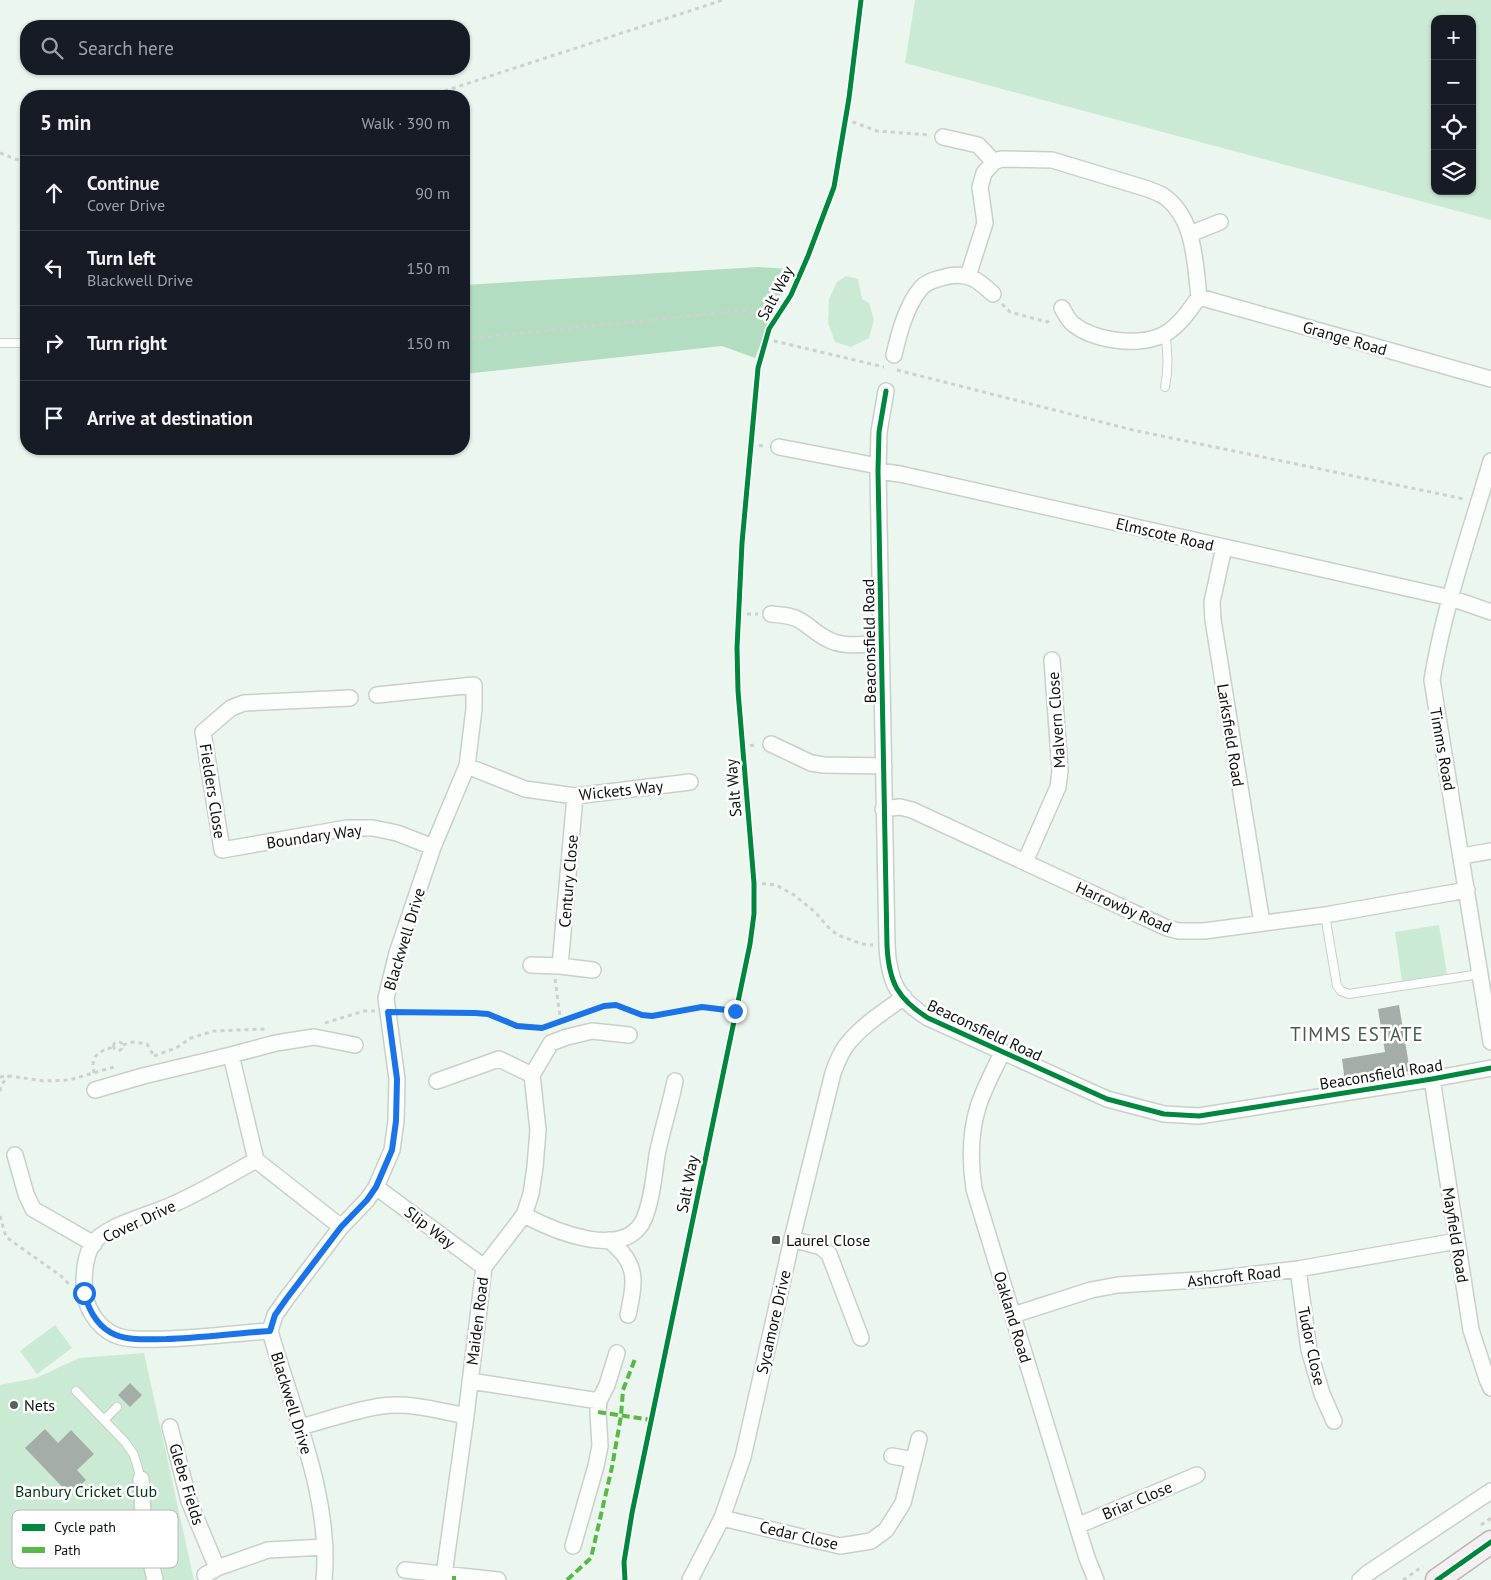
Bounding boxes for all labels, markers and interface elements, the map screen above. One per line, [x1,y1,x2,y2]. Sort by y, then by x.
map controls [1431,15,1476,195]
button: + [1431,15,1476,60]
search box [20,20,470,75]
icon: search [38,34,66,62]
text: Search here [78,36,174,60]
button: − [1431,60,1476,105]
button: locate [1431,105,1476,150]
text: 5 min [40,109,91,136]
text: Walk · 390 m [361,113,450,133]
button: layers [1431,150,1476,195]
text: Continue [87,171,159,195]
icon: ahead [40,179,68,207]
text: 90 m [415,183,450,203]
text: Cover Drive [87,195,165,215]
text: Turn left [87,246,156,270]
icon: left [40,254,68,282]
text: 150 m [407,258,450,278]
street label: Salt Way [752,262,798,324]
text: Blackwell Drive [87,270,193,290]
street label: Grange Road [1301,316,1389,360]
icon: right [40,329,68,357]
text: Turn right [87,331,167,355]
text: 150 m [407,333,450,353]
icon: arrive [40,404,68,432]
text: Arrive at destination [87,406,253,430]
street label: Elmscote Road [1114,513,1216,555]
street label: Beaconsfield Road [858,579,880,703]
street label: Malvern Close [1043,671,1069,769]
street label: Larksfield Road [1213,682,1249,788]
street label: Timms Road [1426,706,1460,792]
street label: Fielders Close [196,742,230,840]
street label: Salt Way [720,757,746,818]
street label: Wickets Way [578,776,665,804]
street label: Boundary Way [265,819,364,853]
street label: Century Close [554,834,582,928]
street label: Harrowby Road [1073,877,1175,937]
street label: Blackwell Drive [379,885,429,993]
street label: Beaconsfield Road [924,995,1046,1065]
route end [724,1000,747,1023]
district label: TIMMS ESTATE [1290,1022,1424,1046]
street label: Beaconsfield Road [1318,1054,1444,1094]
street label: Salt Way [672,1153,702,1215]
street label: Mayfield Road [1439,1186,1473,1284]
street label: Cover Drive [99,1195,179,1247]
street label: Slip Way [401,1202,460,1253]
place label: Laurel Close [786,1230,870,1250]
marker: Laurel Close [770,1234,782,1246]
street label: Ashcroft Road [1186,1261,1282,1291]
street label: Sycamore Drive [751,1268,795,1376]
street label: Oakland Road [990,1269,1036,1365]
street label: Maiden Road [462,1276,492,1366]
route start [73,1282,96,1305]
street label: Tudor Close [1294,1305,1330,1387]
street label: Blackwell Drive [267,1349,317,1457]
place label: Nets [24,1395,55,1415]
marker: Nets [8,1399,20,1411]
street label: Glebe Fields [165,1441,209,1527]
street label: Briar Close [1099,1476,1175,1524]
park label: Banbury Cricket Club [15,1481,157,1501]
legend [12,1510,178,1568]
street label: Cedar Close [758,1516,840,1554]
text: Cycle path [54,1518,116,1536]
text: Path [54,1541,81,1559]

